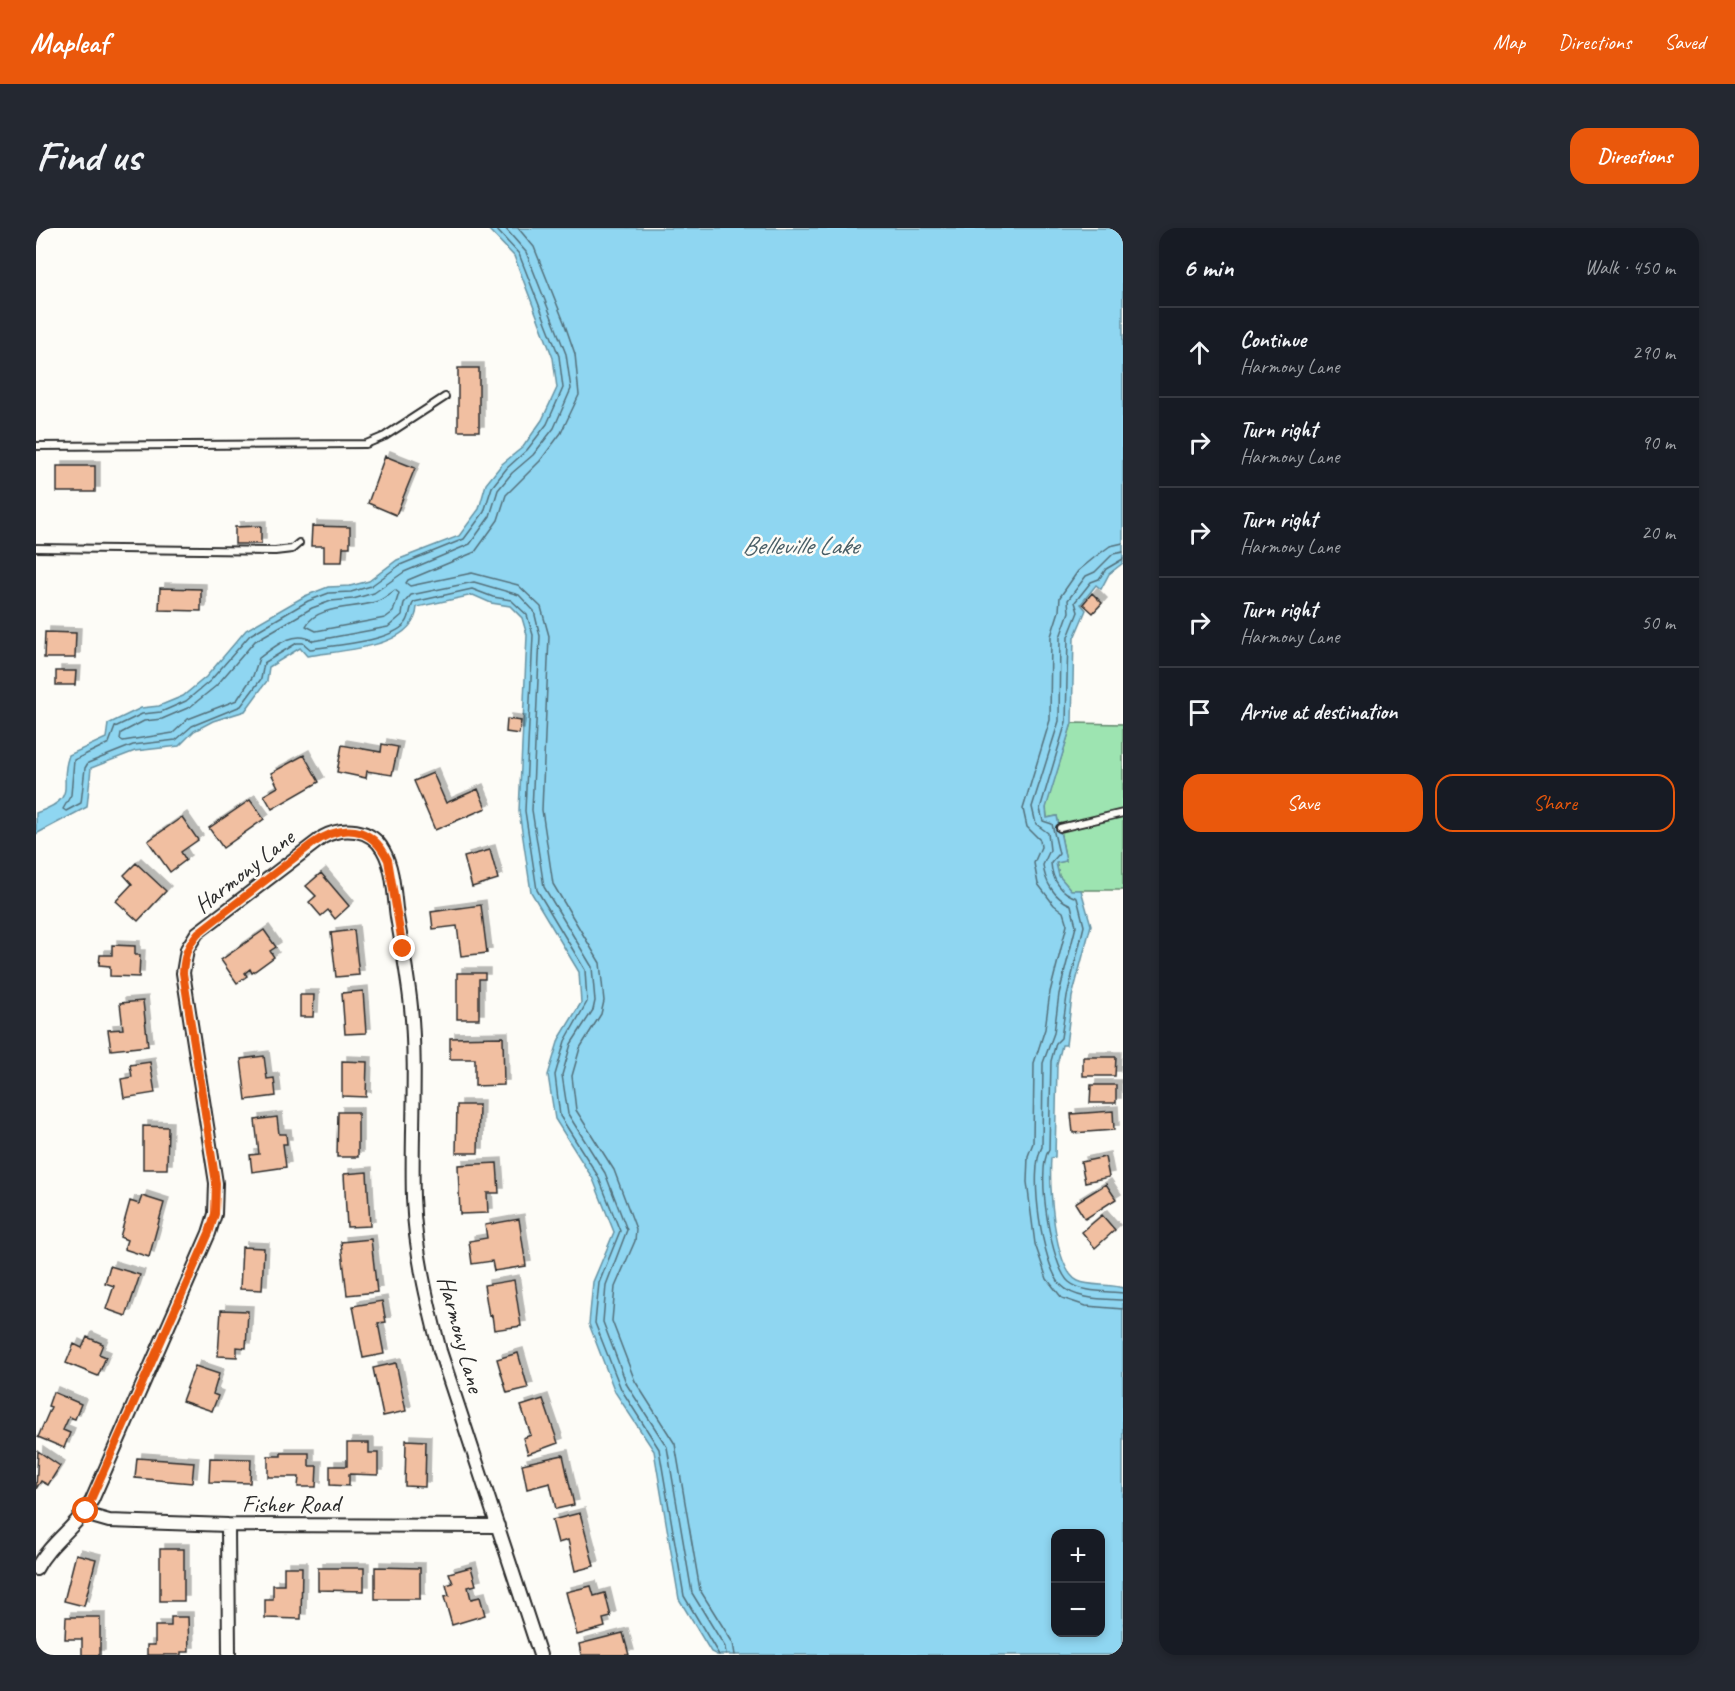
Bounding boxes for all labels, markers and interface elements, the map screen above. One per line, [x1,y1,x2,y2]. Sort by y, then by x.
text: Mapleaf [30,25,108,60]
text: Map [1493,29,1525,55]
text: Directions [1558,29,1631,55]
text: Saved [1664,29,1705,55]
button: Directions [1570,128,1699,184]
text: Find us [36,130,141,183]
text: 6 min [1183,251,1233,284]
text: Walk · 450 m [1585,255,1675,280]
text: Continue [1240,326,1306,354]
icon: ahead [1183,336,1216,369]
text: 290 m [1632,340,1675,365]
text: Harmony Lane [1240,354,1339,379]
text: Turn right [1240,416,1317,444]
icon: right [1183,426,1216,459]
text: 90 m [1641,430,1675,455]
text: Harmony Lane [1240,444,1339,469]
text: Turn right [1240,506,1317,534]
icon: right [1183,516,1216,549]
text: 20 m [1641,520,1675,545]
water label: Belleville Lake [742,529,861,562]
text: Harmony Lane [1240,534,1339,559]
text: Turn right [1240,596,1317,624]
icon: right [1183,606,1216,639]
text: 50 m [1641,610,1675,635]
text: Harmony Lane [1240,624,1339,649]
icon: arrive [1183,696,1216,729]
text: Arrive at destination [1240,698,1397,726]
button: Save [1183,774,1423,832]
button: Share [1435,774,1675,832]
street label: Harmony Lane [188,821,302,920]
route end [389,935,415,961]
street label: Harmony Lane [431,1273,491,1398]
street label: Fisher Road [242,1489,344,1519]
route start [72,1497,98,1523]
map controls [1051,1529,1105,1637]
button: + [1051,1529,1105,1583]
button: − [1051,1583,1105,1637]

